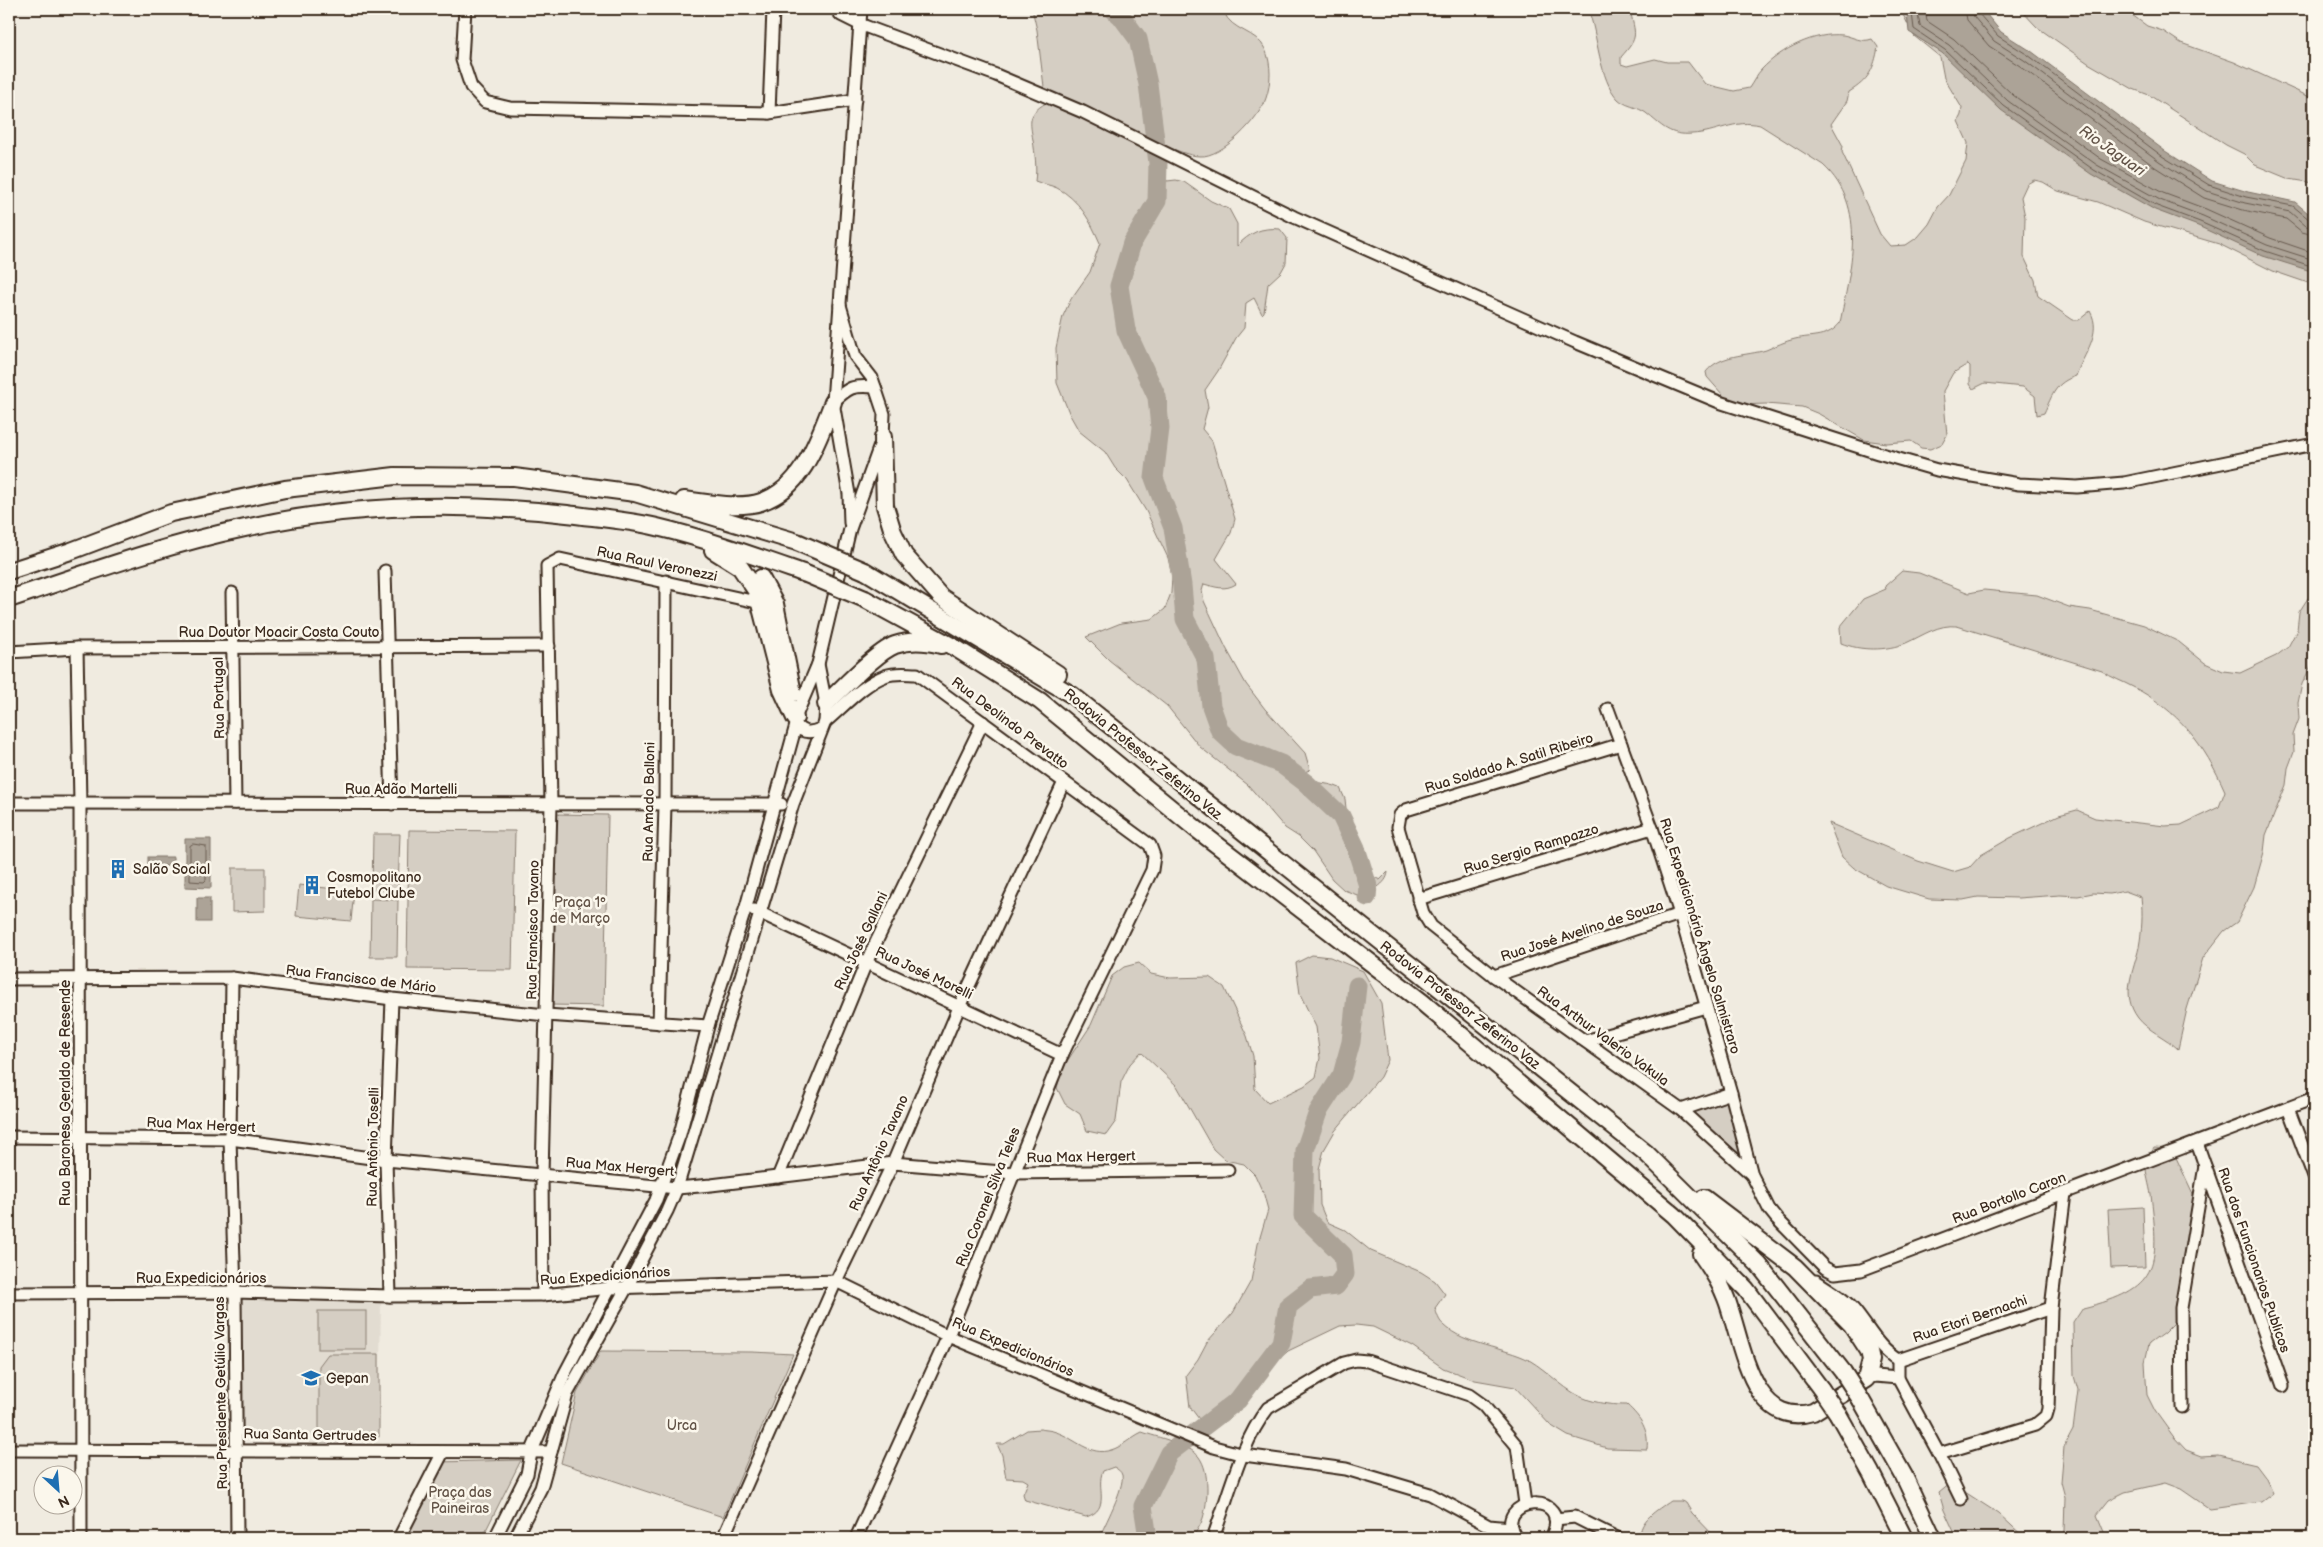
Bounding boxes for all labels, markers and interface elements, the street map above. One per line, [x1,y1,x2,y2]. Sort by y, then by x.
water label: Rio Jaguari [2075,121,2149,181]
street label: Rua Raul Veronezzi [595,543,719,585]
street label: Rua Doutor Moacir Costa Couto [178,624,380,641]
street label: Rua Portugal [210,657,228,739]
street label: Rua Deolindo Prevatto [948,673,1072,773]
street label: Rodovia Professor Zeferino Vaz [1061,685,1226,823]
street label: Rua Soldado A. Satil Ribeiro [1423,729,1595,797]
street label: Rua Amado Balloni [639,742,659,862]
street label: Rua Adão Martelli [345,781,457,798]
street label: Rua Expedicionário Ângelo Salmistraro [1656,816,1745,1056]
street label: Rua Sergio Rampazzo [1461,820,1601,878]
building icon: Salão Social [107,858,129,880]
street label: Rua Francisco Tavano [523,860,543,1000]
place label: Salão Social [133,861,210,878]
place label: Cosmopolitano Futebol Clube [327,869,422,902]
building icon: Cosmopolitano Futebol Clube [301,874,323,896]
street label: Rua José Gallani [831,889,891,993]
park label: Praça 1º de Março [550,894,610,927]
street label: Rua José Avelino de Souza [1498,897,1666,965]
street label: Rodovia Professor Zeferino Vaz [1377,937,1544,1073]
street label: Rua José Morelli [873,943,975,1003]
street label: Rua Francisco de Mário [285,961,437,997]
street label: Rua Baronesa Geraldo de Resende [57,980,74,1206]
street label: Rua Arthur Valerio Vakula [1534,982,1672,1090]
street label: Rua Antônio Toselli [363,1087,383,1207]
street label: Rua Antônio Tavano [846,1092,912,1214]
street label: Rua Max Hergert [146,1114,257,1136]
street label: Rua Coronel Silva Teles [952,1125,1024,1269]
street label: Rua Max Hergert [1026,1148,1136,1166]
street label: Rua Max Hergert [565,1154,676,1180]
street label: Rua dos Funcionarios Publicos [2214,1165,2294,1355]
street label: Rua Bortollo Caron [1950,1168,2068,1228]
street label: Rua Expedicionários [539,1263,671,1289]
street label: Rua Expedicionários [136,1270,266,1287]
street label: Rua Etori Bernachi [1911,1291,2029,1347]
street label: Rua Presidente Getúlio Vargas [211,1296,231,1490]
street label: Rua Expedicionários [950,1314,1077,1380]
school or university icon: Gepan [300,1367,322,1389]
place label: Gepan [326,1370,369,1387]
park label: Urca [667,1417,697,1434]
street label: Rua Santa Gertrudes [243,1425,377,1445]
north arrow [32,1464,82,1514]
park label: Praça das Paineiras [428,1484,492,1517]
text: N [55,1491,72,1511]

